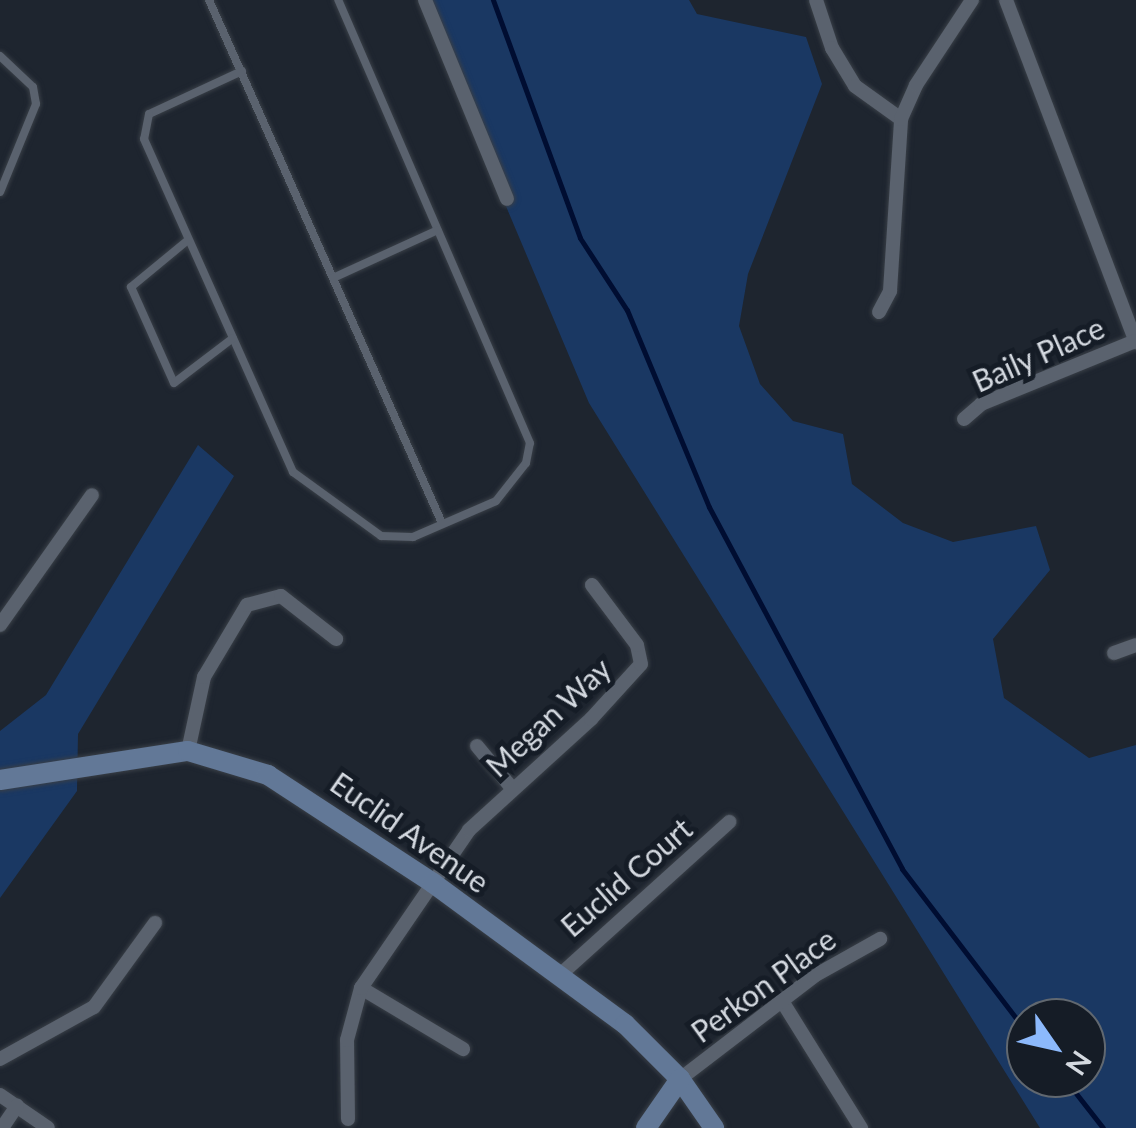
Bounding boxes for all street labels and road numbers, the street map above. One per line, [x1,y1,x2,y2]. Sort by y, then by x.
street label: Baily Place [966,309,1110,399]
street label: Megan Way [478,650,618,784]
street label: Euclid Avenue [324,764,496,900]
street label: Euclid Court [553,810,699,944]
street label: Perkon Place [684,921,842,1049]

